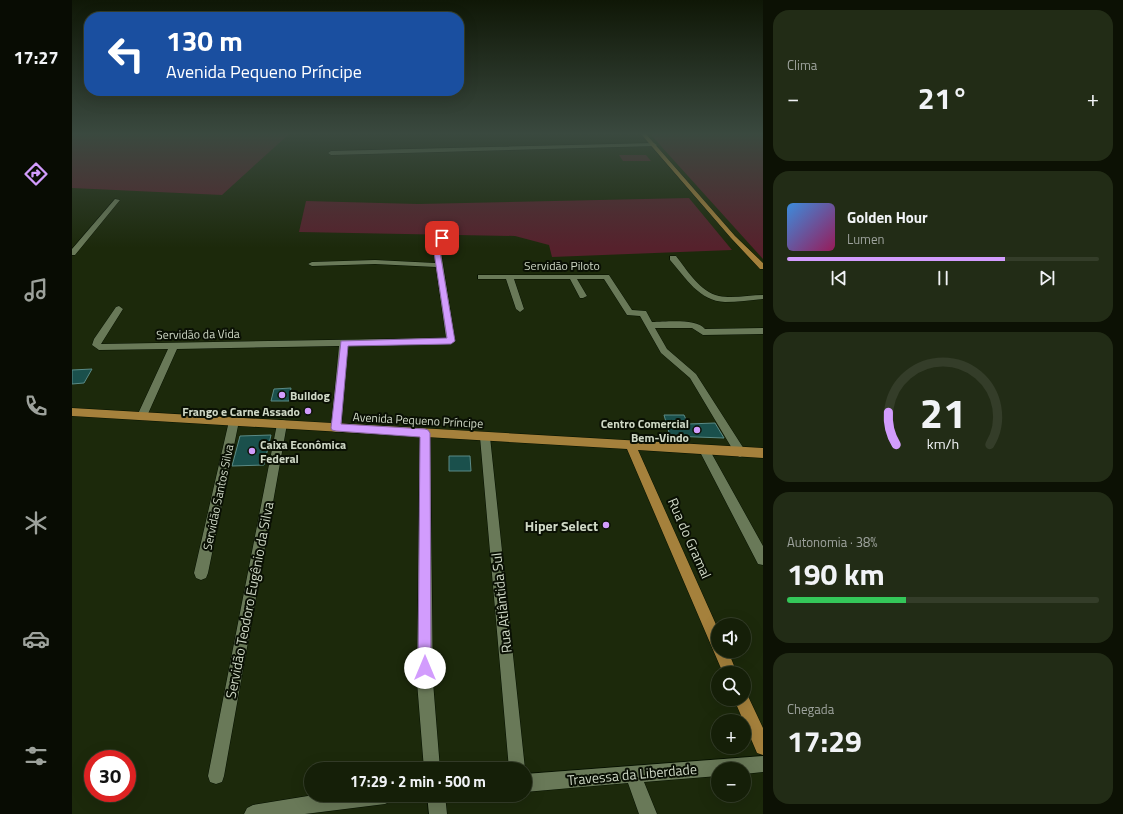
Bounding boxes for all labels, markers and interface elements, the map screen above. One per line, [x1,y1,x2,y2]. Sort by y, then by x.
text: 130 m [166,19,243,62]
icon: left [100,28,152,80]
text: 17:27 [14,44,58,71]
text: Clima [787,55,817,75]
text: Avenida Pequeno Príncipe [166,58,362,85]
text: 21° [918,75,968,121]
text: − [787,81,799,115]
text: + [1087,81,1099,115]
icon: directions [22,160,50,188]
text: Golden Hour [847,206,928,229]
pin [425,221,459,255]
icon: arrive [431,227,453,249]
text: Lumen [847,229,884,249]
street label: Servidão Piloto [524,256,600,275]
icon: previous [828,267,850,289]
icon: pause [932,267,954,289]
icon: next [1036,267,1058,289]
icon: music [22,276,50,304]
street label: Servidão da Vida [156,324,240,344]
text: 21 [920,381,966,444]
place label: Bulldog [290,386,330,405]
marker: Bulldog [277,390,287,400]
icon: phone [22,392,50,420]
place label: Frango e Carne Assado [182,402,300,421]
marker: Frango e Carne Assado [303,406,313,416]
street label: Avenida Pequeno Príncipe [352,407,484,433]
place label: Centro Comercial Bem-Vindo [601,414,689,447]
marker: Centro Comercial Bem-Vindo [692,425,702,435]
text: km/h [927,433,959,455]
place label: Caixa Econômica Federal [260,435,346,468]
street label: Servidão Santos Silva [198,442,238,552]
marker: Caixa Econômica Federal [247,446,257,456]
street label: Rua do Gramal [663,494,717,582]
street label: Servidão Teodoro Eugênio da Silva [220,500,278,700]
icon: climate [22,509,50,537]
place label: Hiper Select [525,515,598,536]
marker: Hiper Select [601,520,611,530]
text: Autonomia · 38% [787,532,878,552]
text: 190 km [787,551,885,597]
street label: Rua Atlântida Sul [485,552,517,654]
map controls [711,618,751,802]
button: sound [711,618,751,658]
icon: car [22,625,50,653]
position arrow [404,647,446,689]
button: search [711,666,751,706]
text: Chegada [787,699,834,719]
button: + [711,714,751,754]
text: 17:29 [787,718,862,764]
icon: filters [22,742,50,770]
speed limit sign: 30 [84,750,136,802]
street label: Travessa da Liberdade [566,758,698,790]
button: − [711,762,751,802]
text: 17:29 · 2 min · 500 m [350,770,486,793]

